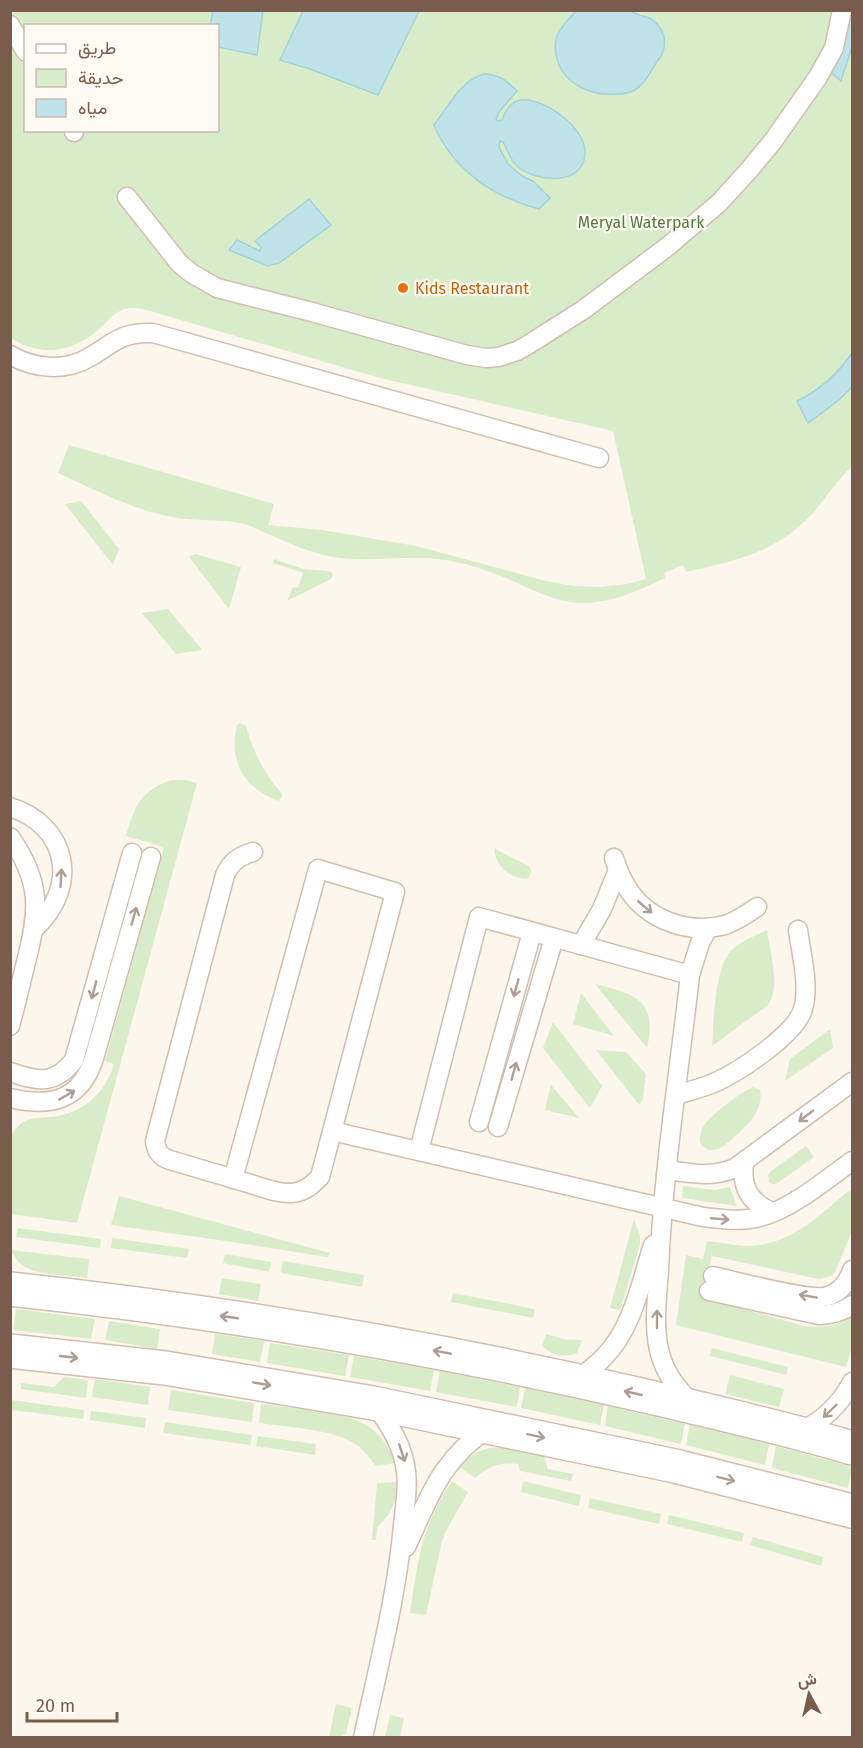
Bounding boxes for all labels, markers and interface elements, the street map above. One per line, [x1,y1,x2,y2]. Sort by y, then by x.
legend [24,24,219,132]
text: طريق [78,37,116,59]
text: حديقة [78,67,124,89]
text: مياه [78,97,107,119]
park label: Meryal Waterpark [578,213,705,232]
place label: Kids Restaurant [415,279,529,298]
marker: Kids Restaurant [396,281,410,295]
one-way arrow [56,869,67,888]
one-way arrow [637,900,652,914]
one-way arrow [129,907,140,926]
one-way arrow [510,978,522,997]
one-way arrow [88,980,100,999]
one-way arrow [509,1062,520,1081]
one-way arrow [58,1088,75,1100]
one-way arrow [798,1110,814,1123]
one-way arrow [709,1214,729,1225]
one-way arrow [798,1290,818,1301]
one-way arrow [651,1309,663,1329]
one-way arrow [220,1312,239,1323]
one-way arrow [433,1346,452,1357]
one-way arrow [58,1352,78,1363]
one-way arrow [251,1379,271,1390]
one-way arrow [624,1387,643,1398]
one-way arrow [823,1404,838,1419]
one-way arrow [526,1431,545,1442]
one-way arrow [397,1443,408,1462]
one-way arrow [716,1473,735,1485]
north arrow [779,1664,839,1724]
text: ش [796,1669,818,1690]
scale bar [27,1685,117,1723]
text: 20 m [36,1695,75,1717]

